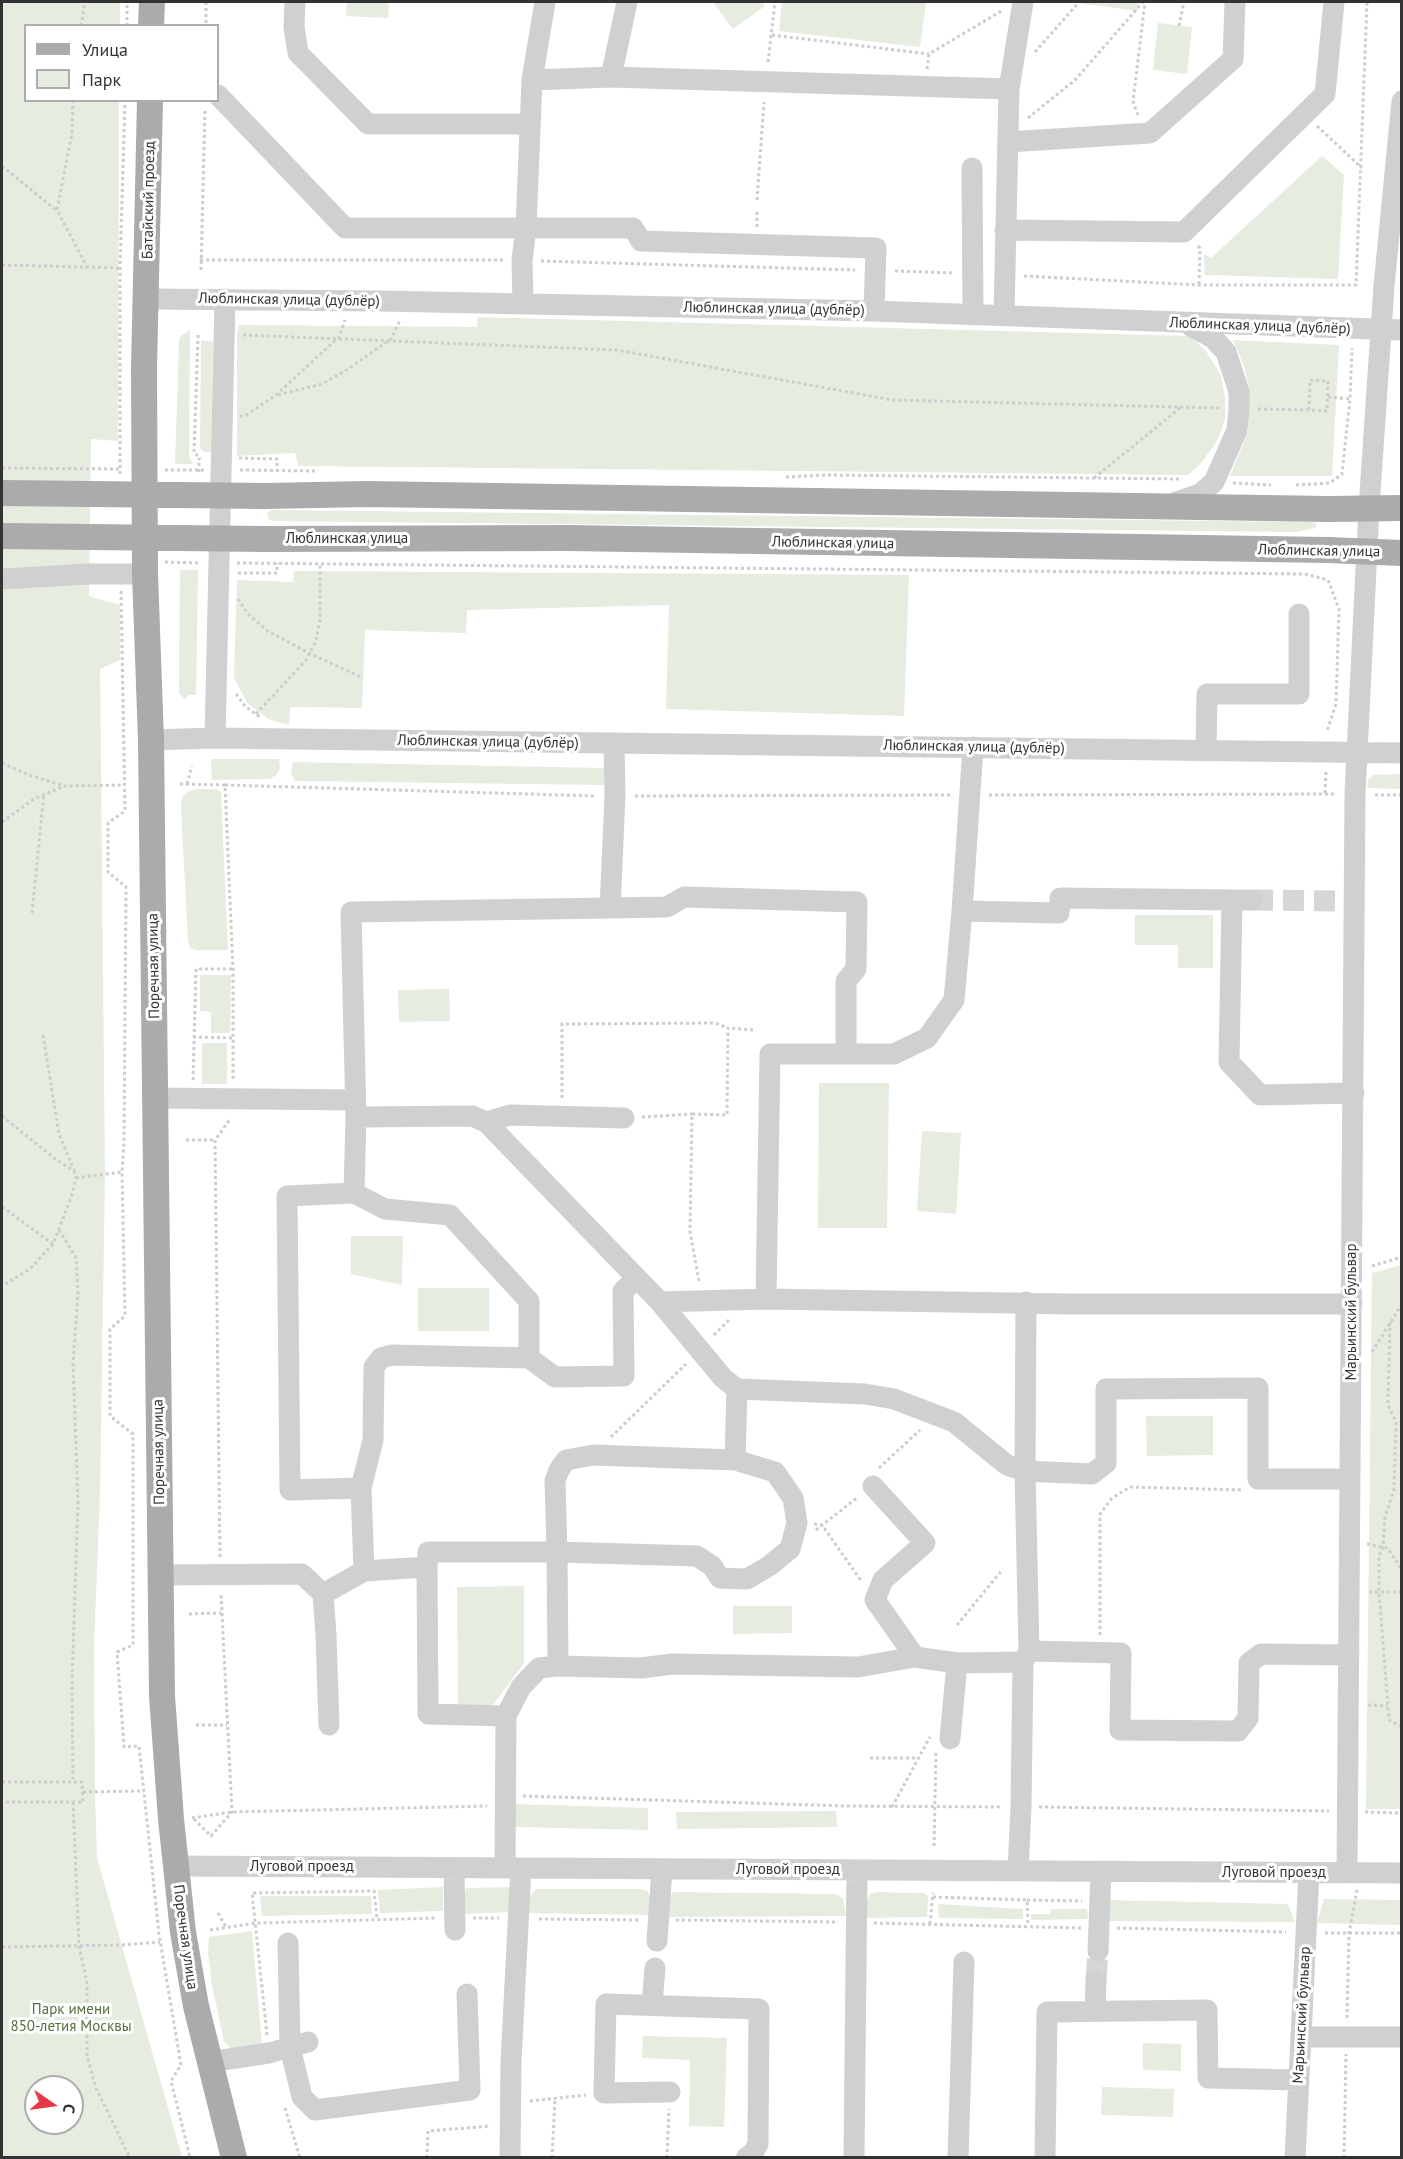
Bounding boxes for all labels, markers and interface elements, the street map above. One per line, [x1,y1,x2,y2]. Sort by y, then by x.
legend [24,24,219,102]
text: Улица [82,38,128,61]
text: Парк [82,68,121,91]
street label: Батайский проезд [139,141,159,259]
street label: Люблинская улица (дублёр) [198,289,380,311]
street label: Люблинская улица (дублёр) [683,298,865,320]
street label: Люблинская улица (дублёр) [1169,314,1351,338]
street label: Люблинская улица [286,530,408,548]
street label: Люблинская улица [772,533,894,553]
street label: Люблинская улица [1258,541,1380,561]
street label: Люблинская улица (дублёр) [397,731,579,753]
street label: Люблинская улица (дублёр) [883,736,1065,758]
street label: Поречная улица [144,913,164,1019]
street label: Марьинский бульвар [1343,1243,1361,1381]
street label: Поречная улица [149,1399,169,1505]
street label: Луговой проезд [250,1858,354,1876]
street label: Луговой проезд [736,1861,840,1879]
street label: Луговой проезд [1222,1864,1326,1882]
street label: Поречная улица [169,1883,201,1991]
street label: Марьинский бульвар [1289,1946,1315,2084]
park label: Парк имени 850-летия Москвы [10,2001,132,2036]
north arrow [24,2075,84,2135]
text: С [59,2102,80,2115]

